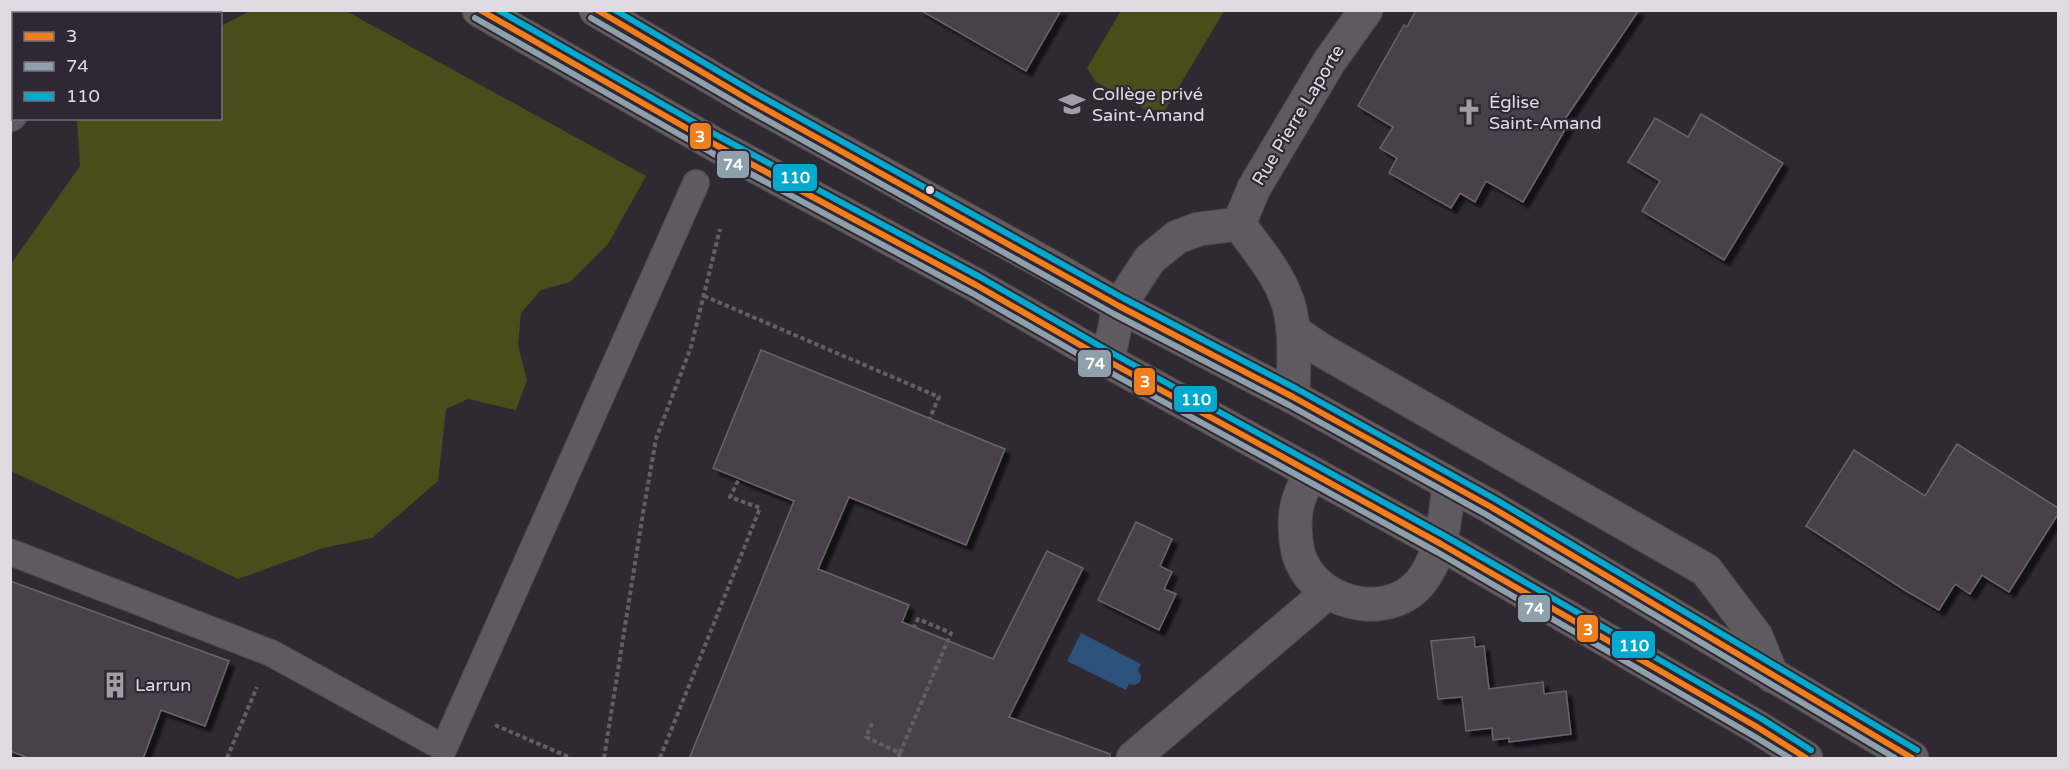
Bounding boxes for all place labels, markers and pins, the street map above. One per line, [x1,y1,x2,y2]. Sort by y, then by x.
place label: Collège privé Saint-Amand [1092,83,1205,126]
school or university icon: Collège privé Saint-Amand [1057,89,1087,119]
place label: Église Saint-Amand [1489,91,1602,134]
church icon: Église Saint-Amand [1454,97,1484,127]
unlabelled marker [924,184,936,196]
building icon: Larrun [100,670,130,700]
place label: Larrun [135,674,191,696]

